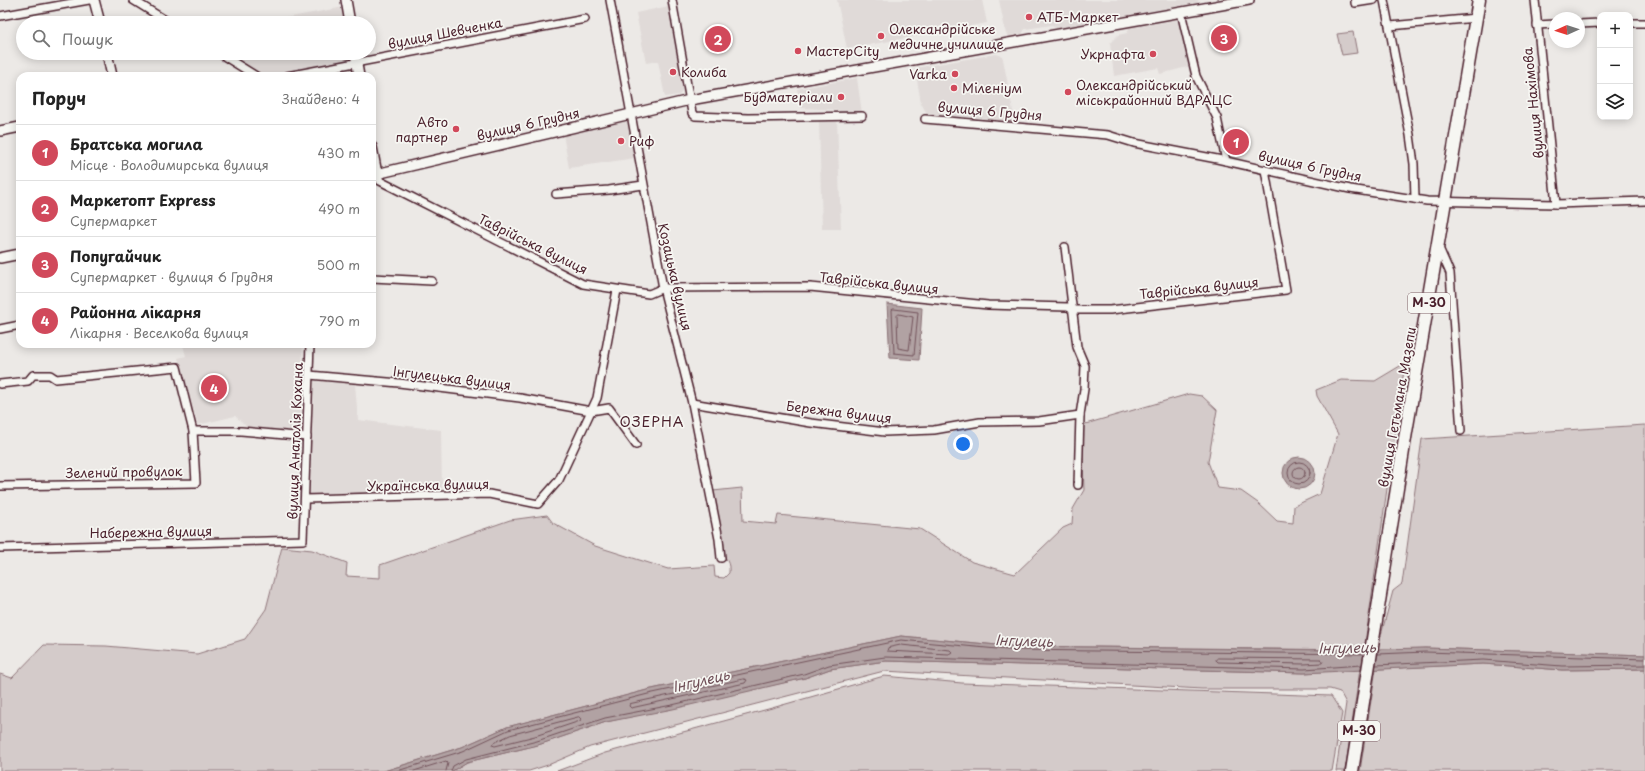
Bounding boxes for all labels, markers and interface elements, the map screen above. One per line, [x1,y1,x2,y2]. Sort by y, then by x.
place label: АТБ-Маркет [1037,7,1119,26]
street label: вулиця Шевченка [386,12,504,53]
marker: АТБ-Маркет [1024,12,1034,22]
north arrow [1549,12,1585,48]
map controls [1597,12,1633,120]
button: + [1597,12,1633,48]
search box [16,16,376,60]
place label: Олександрійське медичне училище [889,19,1004,53]
pin: 3 [1211,23,1237,53]
pin: 2 [705,24,731,54]
icon: search [30,27,52,49]
text: Пошук [62,27,113,50]
marker: Олександрійське медичне училище [876,31,886,41]
place label: МастерCity [806,41,880,60]
place label: Укрнафта [1081,44,1145,63]
marker: МастерCity [793,46,803,56]
street label: вулиця Нахімова [1517,46,1548,160]
button: − [1597,48,1633,84]
marker: Укрнафта [1148,49,1158,59]
place label: Колиба [681,62,728,81]
place label: Varka [909,64,948,83]
marker: Колиба [668,67,678,77]
marker: Varka [950,69,960,79]
place label: Олександрійський міськрайонний ВДРАЦС [1076,75,1233,109]
place label: Міленіум [962,78,1022,97]
marker: Міленіум [949,83,959,93]
button: layers [1597,84,1633,120]
text: Поруч [32,85,86,111]
place label: Будматеріали [743,87,833,106]
marker: Олександрійський міськрайонний ВДРАЦС [1063,87,1073,97]
text: Знайдено: 4 [282,89,360,108]
marker: Будматеріали [836,92,846,102]
street label: вулиця 6 Грудня [937,96,1043,125]
street label: вулиця 6 Грудня [475,102,581,145]
place label: Авто партнер [396,112,448,146]
marker: Авто партнер [451,124,461,134]
pin: 1 [1223,127,1249,157]
place label: Риф [629,131,654,150]
text: Братська могила [70,132,203,155]
marker: Риф [616,136,626,146]
text: 1 [42,143,48,162]
text: 430 m [318,143,360,162]
street label: вулиця 6 Грудня [1257,145,1363,186]
text: Місце · Володимирська вулиця [70,155,269,174]
text: Маркетопт Express [70,188,215,211]
text: 2 [40,199,50,218]
text: 490 m [318,199,360,218]
street label: Таврійська вулиця [475,209,591,278]
text: Супермаркет [70,211,157,230]
street label: Козацька вулиця [654,221,697,333]
text: Попугайчик [70,244,161,267]
text: 3 [41,255,49,274]
text: 500 m [317,255,360,274]
text: Супермаркет · вулиця 6 Грудня [70,267,273,286]
street label: Таврійська вулиця [818,267,940,298]
street label: Таврійська вулиця [1138,272,1260,303]
road number: М-30 [1408,293,1450,313]
text: Районна лікарня [70,300,201,323]
text: 4 [41,311,49,330]
text: 790 m [319,311,360,330]
text: Лікарня · Веселкова вулиця [70,323,249,342]
street label: вулиця Гетьмана Мазепи [1373,325,1420,489]
street label: вулиця Анатолія Кохана [282,361,307,520]
street label: Інгулецька вулиця [392,361,512,394]
pin: 4 [201,373,227,403]
street label: Бережна вулиця [785,396,893,427]
district label: ОЗЕРНА [619,411,685,432]
your location [953,434,973,454]
street label: Зелений провулок [65,461,183,482]
street label: Українська вулиця [367,474,489,495]
street label: Набережна вулиця [90,521,212,542]
water label: Інгулець [995,629,1054,652]
water label: Інгулець [1318,636,1377,659]
water label: Інгулець [670,664,732,697]
road number: М-30 [1338,721,1380,741]

